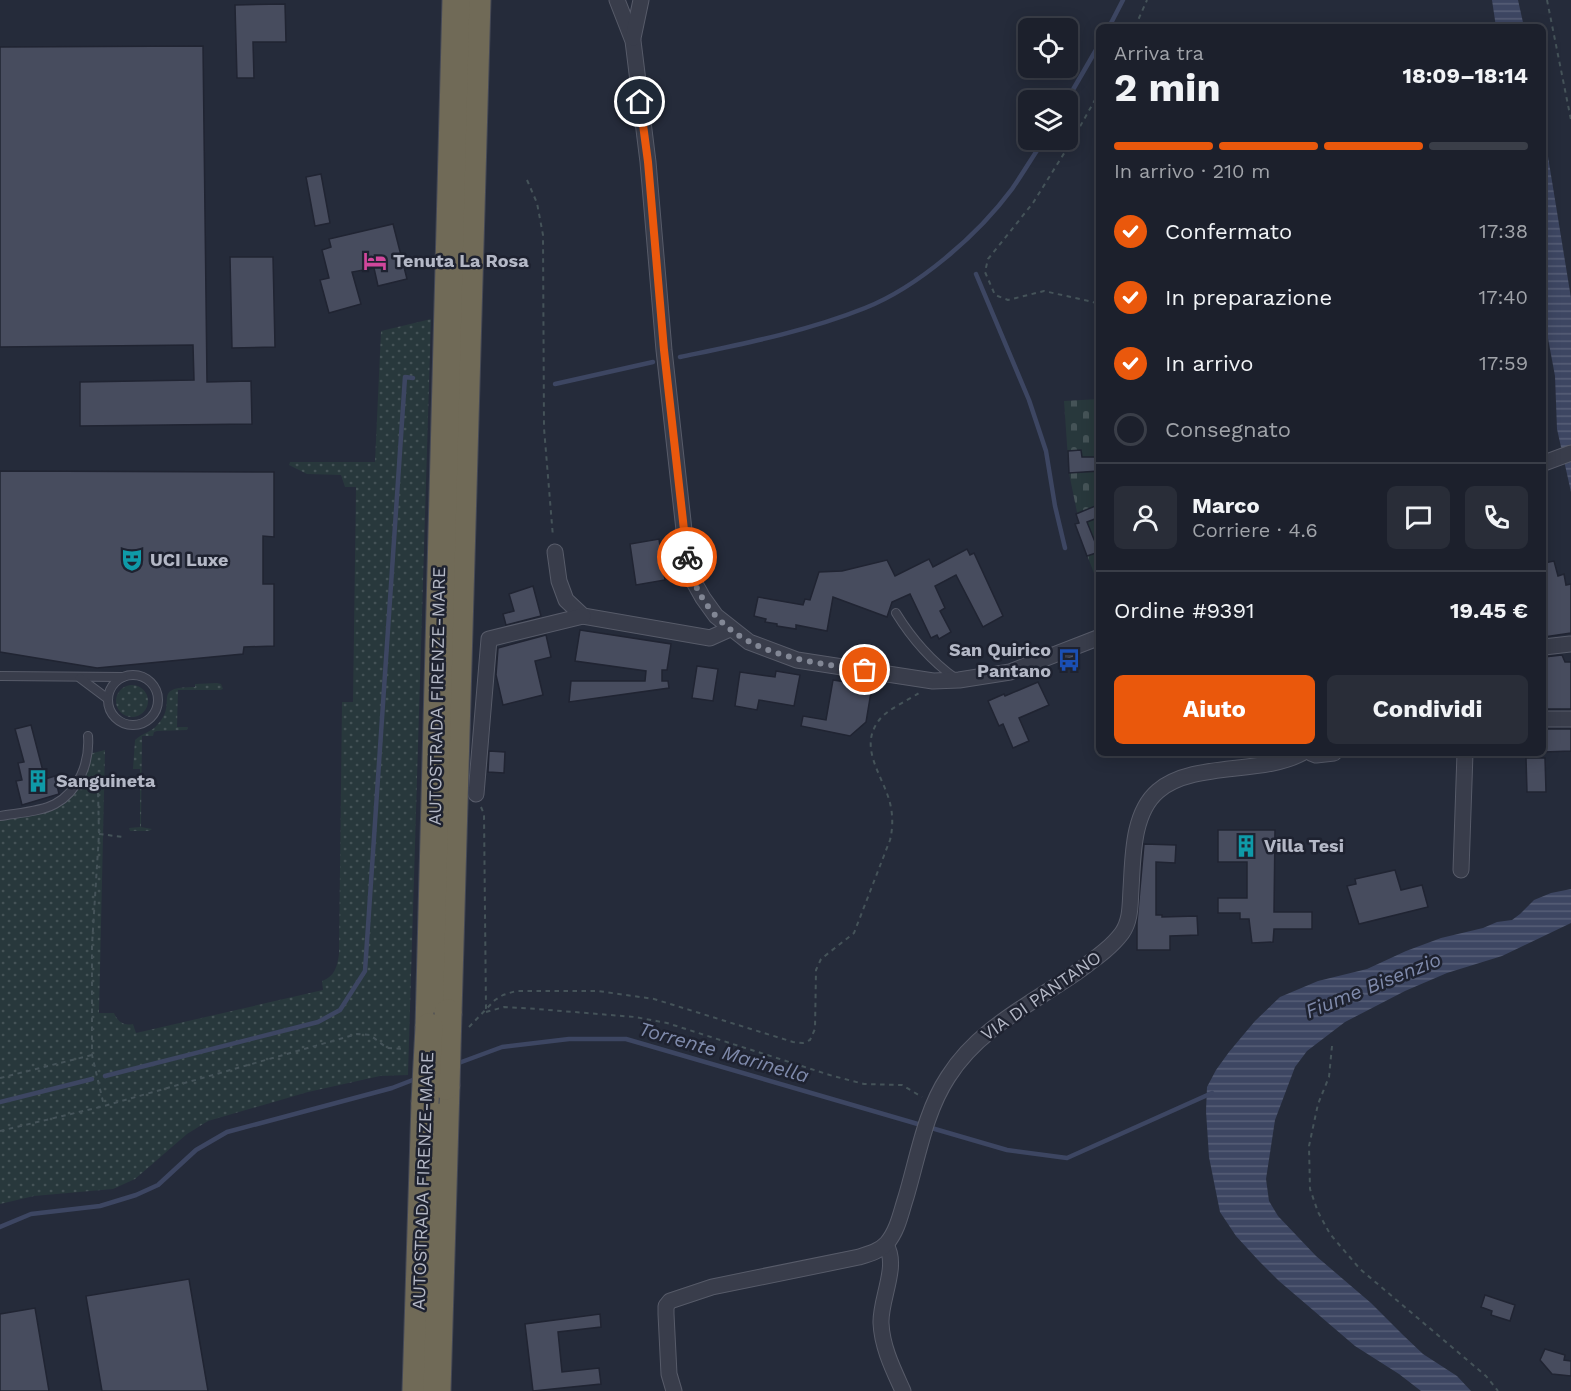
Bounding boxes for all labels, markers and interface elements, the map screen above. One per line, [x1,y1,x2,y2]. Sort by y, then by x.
map controls [1018,18,1078,150]
button: locate [1018,18,1078,78]
text: Arriva tra [1114,41,1204,65]
text: 18:09–18:14 [1402,63,1528,88]
text: 2 min [1114,65,1221,110]
pin [614,76,665,127]
icon: home [623,85,656,118]
button: layers [1018,90,1078,150]
text: In arrivo · 210 m [1114,159,1270,183]
icon: check [1114,215,1147,248]
text: Confermato [1165,219,1292,244]
text: 17:38 [1479,219,1528,243]
hotel icon: Tenuta La Rosa [362,248,388,274]
place label: Tenuta La Rosa [393,250,529,271]
icon: check [1114,281,1147,314]
text: In preparazione [1165,285,1332,310]
text: 17:40 [1478,285,1528,309]
icon: check [1114,347,1147,380]
text: In arrivo [1165,351,1253,376]
text: 17:59 [1479,351,1528,375]
text: Consegnato [1165,417,1291,442]
button: person [1114,486,1177,549]
button: chat [1387,486,1450,549]
button: phone [1465,486,1528,549]
text: Marco [1192,493,1260,518]
text: Corriere · 4.6 [1192,518,1318,542]
courier [657,527,717,587]
icon: bike [671,541,704,574]
theatre icon: UCI Luxe [119,547,145,573]
place label: UCI Luxe [150,549,228,570]
street label: AUTOSTRADA FIRENZE-MARE [424,567,449,825]
text: Ordine #9391 [1114,598,1255,623]
text: 19.45 € [1450,598,1528,623]
place label: San Quirico Pantano [949,639,1051,681]
pin [839,644,890,695]
bus stop icon: San Quirico Pantano [1056,647,1082,673]
icon: bag [848,653,881,686]
button: Aiuto [1114,675,1315,744]
button: Condividi [1327,675,1528,744]
building icon: Sanguineta [25,768,51,794]
place label: Sanguineta [56,770,156,791]
building icon: Villa Tesi [1233,833,1259,859]
place label: Villa Tesi [1264,835,1344,856]
street label: VIA DI PANTANO [977,946,1105,1045]
water label: Fiume Bisenzio [1302,947,1444,1023]
water label: Torrente Marinella [636,1016,812,1088]
street label: AUTOSTRADA FIRENZE-MARE [407,1051,438,1311]

